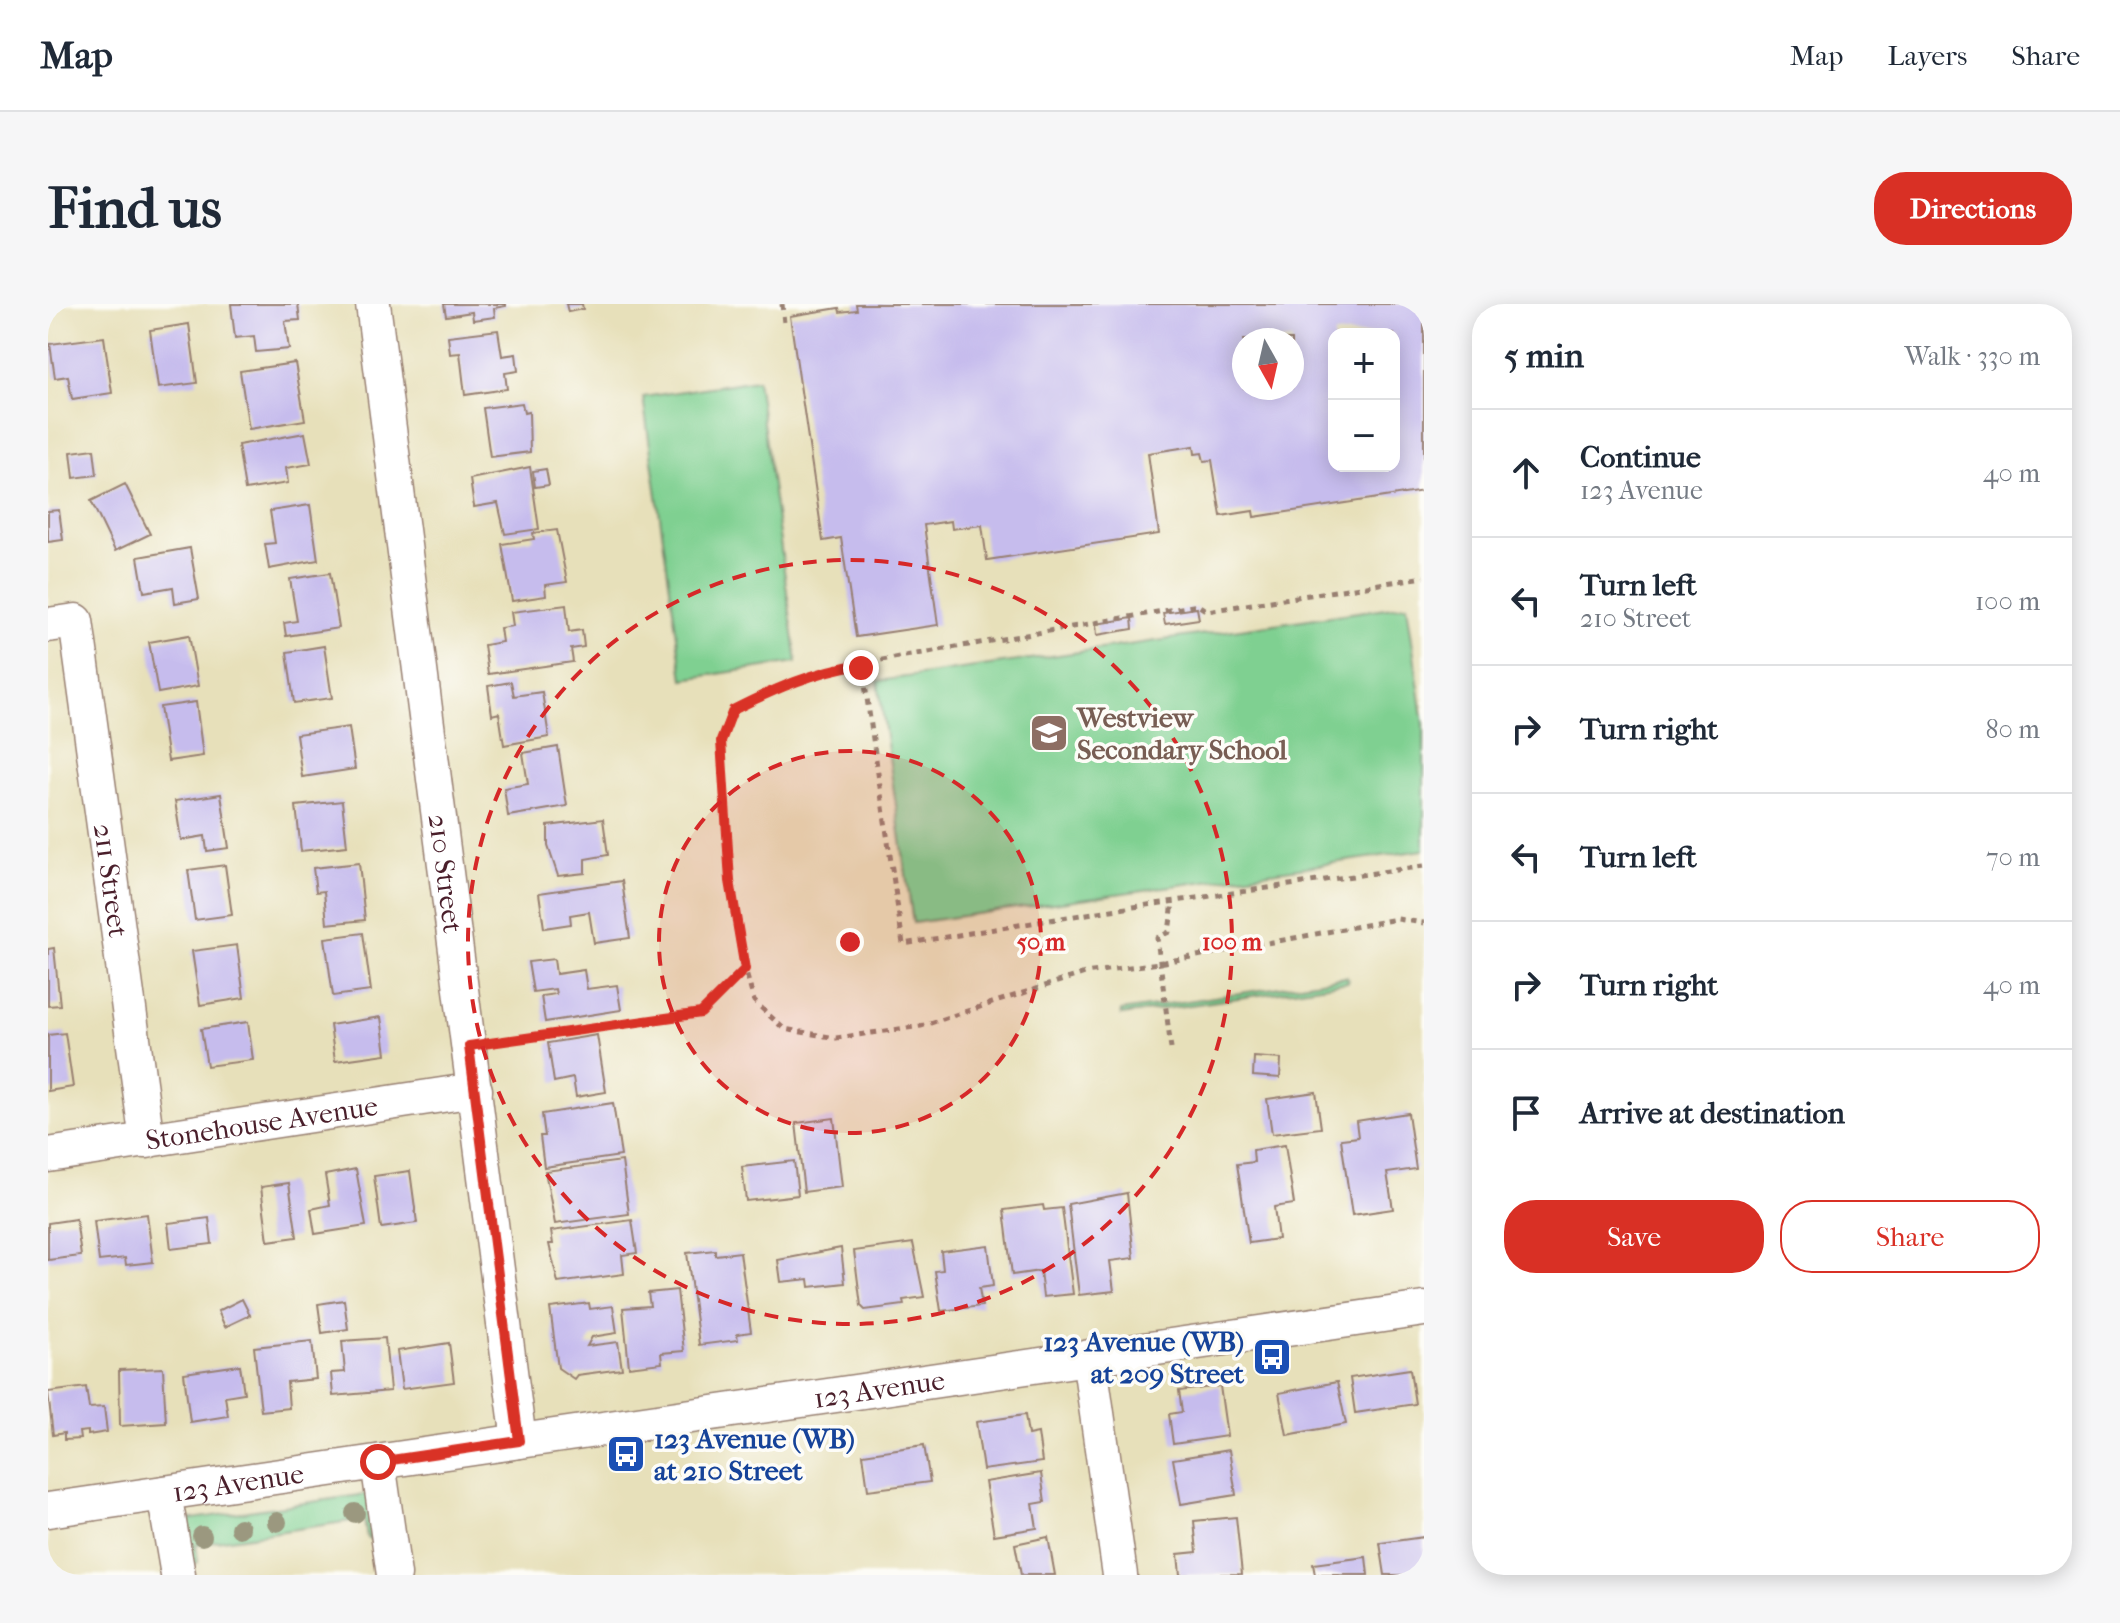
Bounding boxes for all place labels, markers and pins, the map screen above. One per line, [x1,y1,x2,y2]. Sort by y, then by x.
place label: Westview Secondary School [1076,701,1287,766]
school or university icon: Westview Secondary School [1028,712,1070,754]
centre of rings [836,928,864,956]
place label: 123 Avenue (WB) at 209 Street [1043,1325,1245,1390]
bus stop icon: 123 Avenue (WB) at 209 Street [1251,1336,1293,1378]
place label: 123 Avenue (WB) at 210 Street [654,1422,855,1487]
bus stop icon: 123 Avenue (WB) at 210 Street [605,1433,647,1475]

